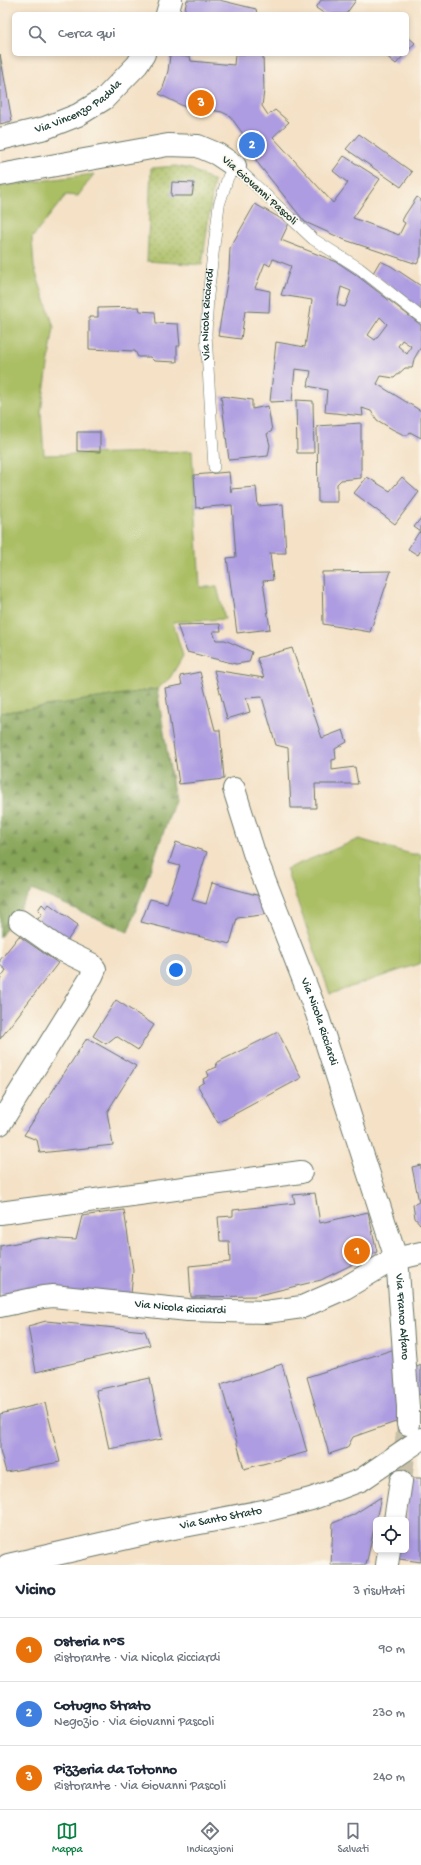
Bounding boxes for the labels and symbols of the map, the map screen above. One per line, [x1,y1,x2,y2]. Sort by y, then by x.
street label: Via Vincenzo Padula [33,77,126,137]
pin: 3 [188,88,214,118]
pin: 2 [239,130,265,160]
street label: Via Giovanni Pascoli [217,153,300,229]
street label: Via Nicola Ricciardi [199,267,218,362]
your location [166,960,186,980]
street label: Via Nicola Ricciardi [296,975,340,1068]
pin: 1 [344,1236,370,1266]
street label: Via Franco Alfano [391,1272,412,1361]
street label: Via Nicola Ricciardi [133,1297,227,1318]
street label: Via Santo Strato [178,1504,263,1534]

